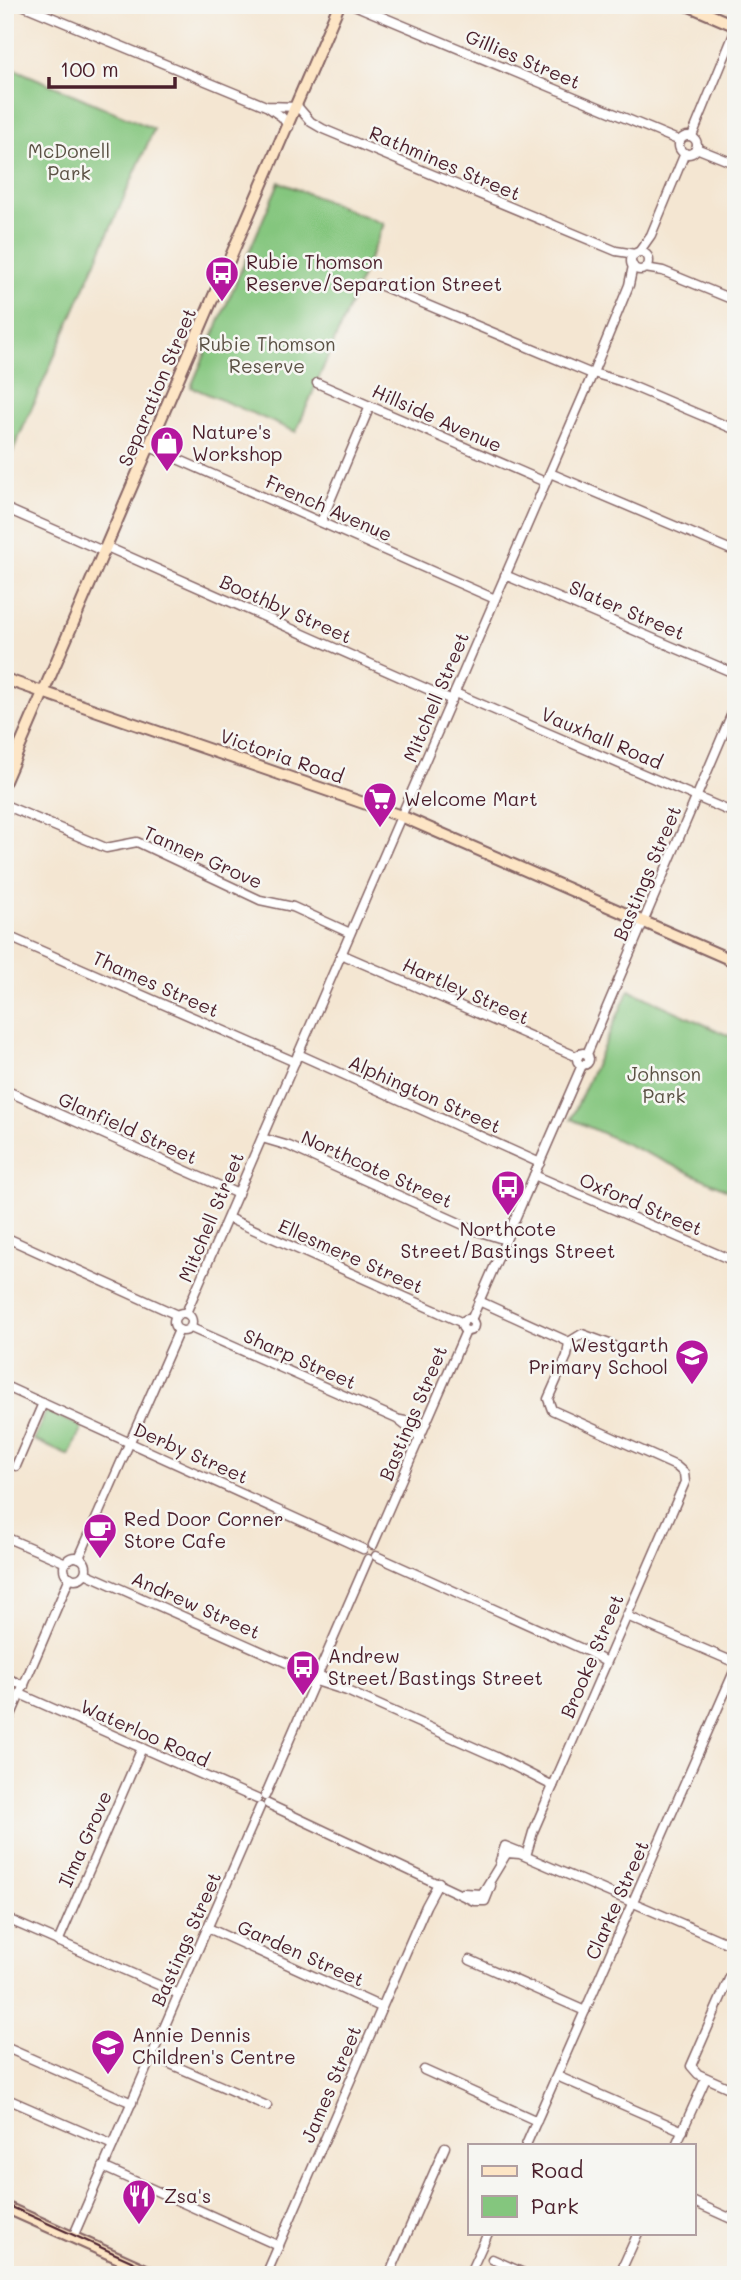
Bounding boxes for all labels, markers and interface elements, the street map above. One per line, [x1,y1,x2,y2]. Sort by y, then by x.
street label: Gillies Street [462,23,585,94]
scale bar [49,46,175,90]
text: 100 m [60,55,119,82]
street label: Rathmines Street [366,119,525,206]
park label: McDonell Park [28,138,110,185]
place label: Rubie Thomson Reserve/Separation Street [246,249,502,296]
bus stop icon: Rubie Thomson Reserve/Separation Street [203,254,241,303]
street label: Separation Street [112,304,201,470]
park label: Rubie Thomson Reserve [198,331,336,378]
street label: Hillside Avenue [368,378,506,457]
place label: Nature's Workshop [192,419,283,466]
shop icon: Nature's Workshop [148,424,186,473]
street label: French Avenue [262,468,396,547]
street label: Boothby Street [216,568,356,649]
street label: Slater Street [565,574,689,645]
street label: Mitchell Street [397,628,474,766]
street label: Vauxhall Road [538,701,667,774]
street label: Victoria Road [217,723,347,788]
supermarket icon: Welcome Mart [361,780,399,829]
place label: Welcome Mart [404,786,538,811]
street label: Bastings Street [607,801,686,944]
street label: Tanner Grove [140,819,267,894]
street label: Thames Street [89,944,223,1023]
street label: Hartley Street [399,951,534,1030]
street label: Alphington Street [345,1049,505,1138]
park label: Johnson Park [627,1061,701,1108]
street label: Glanfield Street [55,1086,202,1169]
street label: Northcote Street [298,1124,457,1213]
street label: Mitchell Street [172,1148,249,1286]
street label: Oxford Street [576,1166,707,1241]
bus stop icon: Northcote Street/Bastings Street [489,1168,527,1217]
street label: Ellesmere Street [275,1212,428,1299]
place label: Northcote Street/Bastings Street [401,1216,615,1263]
street label: Sharp Street [240,1323,361,1395]
place label: Westgarth Primary School [529,1332,668,1379]
school or university icon: Westgarth Primary School [673,1337,711,1386]
street label: Bastings Street [373,1341,452,1484]
street label: Derby Street [130,1416,252,1489]
place label: Red Door Corner Store Cafe [124,1506,283,1553]
cafe icon: Red Door Corner Store Cafe [81,1511,119,1560]
street label: Andrew Street [128,1565,264,1644]
street label: Brooke Street [554,1590,629,1722]
place label: Andrew Street/Bastings Street [328,1643,543,1690]
bus stop icon: Andrew Street/Bastings Street [284,1648,322,1697]
street label: Waterloo Road [77,1693,214,1772]
street label: Ilma Grove [52,1787,117,1891]
street label: Clarke Street [579,1836,654,1963]
street label: Bastings Street [145,1868,226,2010]
street label: Garden Street [234,1913,369,1992]
street label: James Street [295,2021,366,2146]
place label: Annie Dennis Children's Centre [132,2022,296,2069]
school or university icon: Annie Dennis Children's Centre [89,2027,127,2076]
legend [468,2144,696,2234]
text: Road [531,2156,583,2183]
restaurant icon: Zsa's [120,2177,158,2226]
place label: Zsa's [164,2183,211,2208]
text: Park [531,2192,579,2219]

